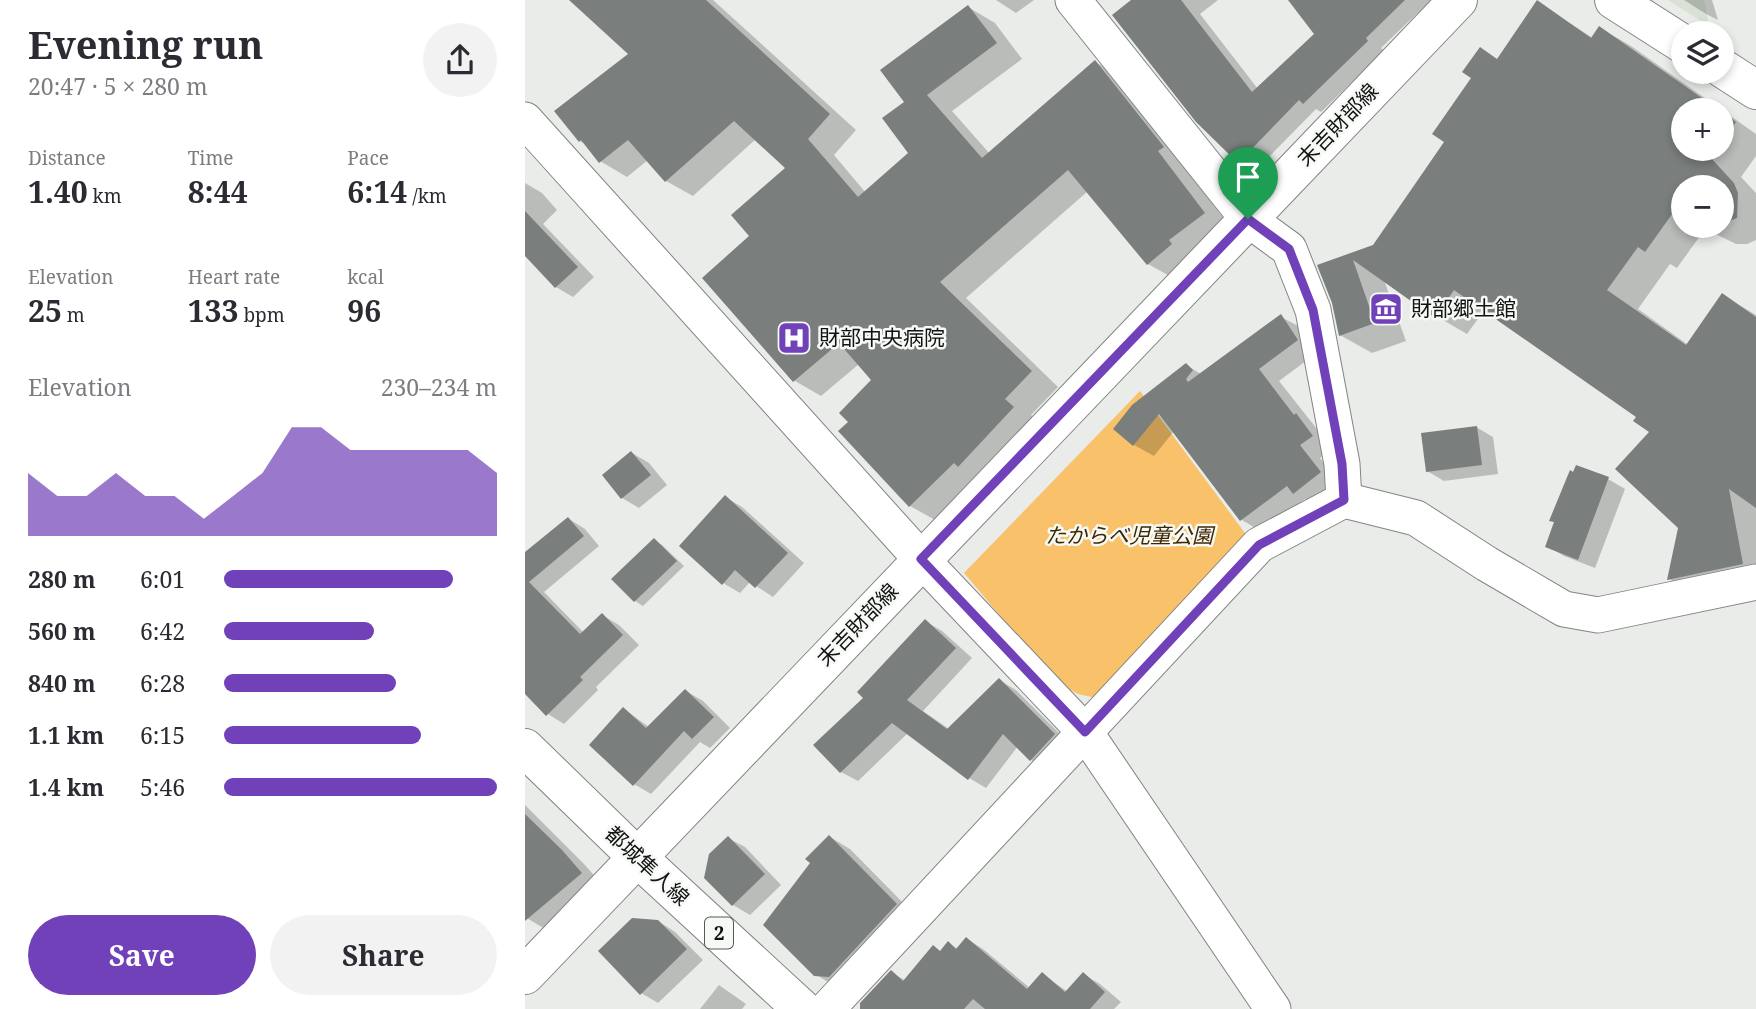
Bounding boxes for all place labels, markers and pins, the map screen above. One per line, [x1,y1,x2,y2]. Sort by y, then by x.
pin [1218,147,1278,219]
museum icon: 財部郷土館 [1367,290,1405,328]
place label: 財部郷土館 [1411,294,1516,322]
hospital icon: 財部中央病院 [775,319,813,357]
place label: 財部中央病院 [819,323,945,351]

